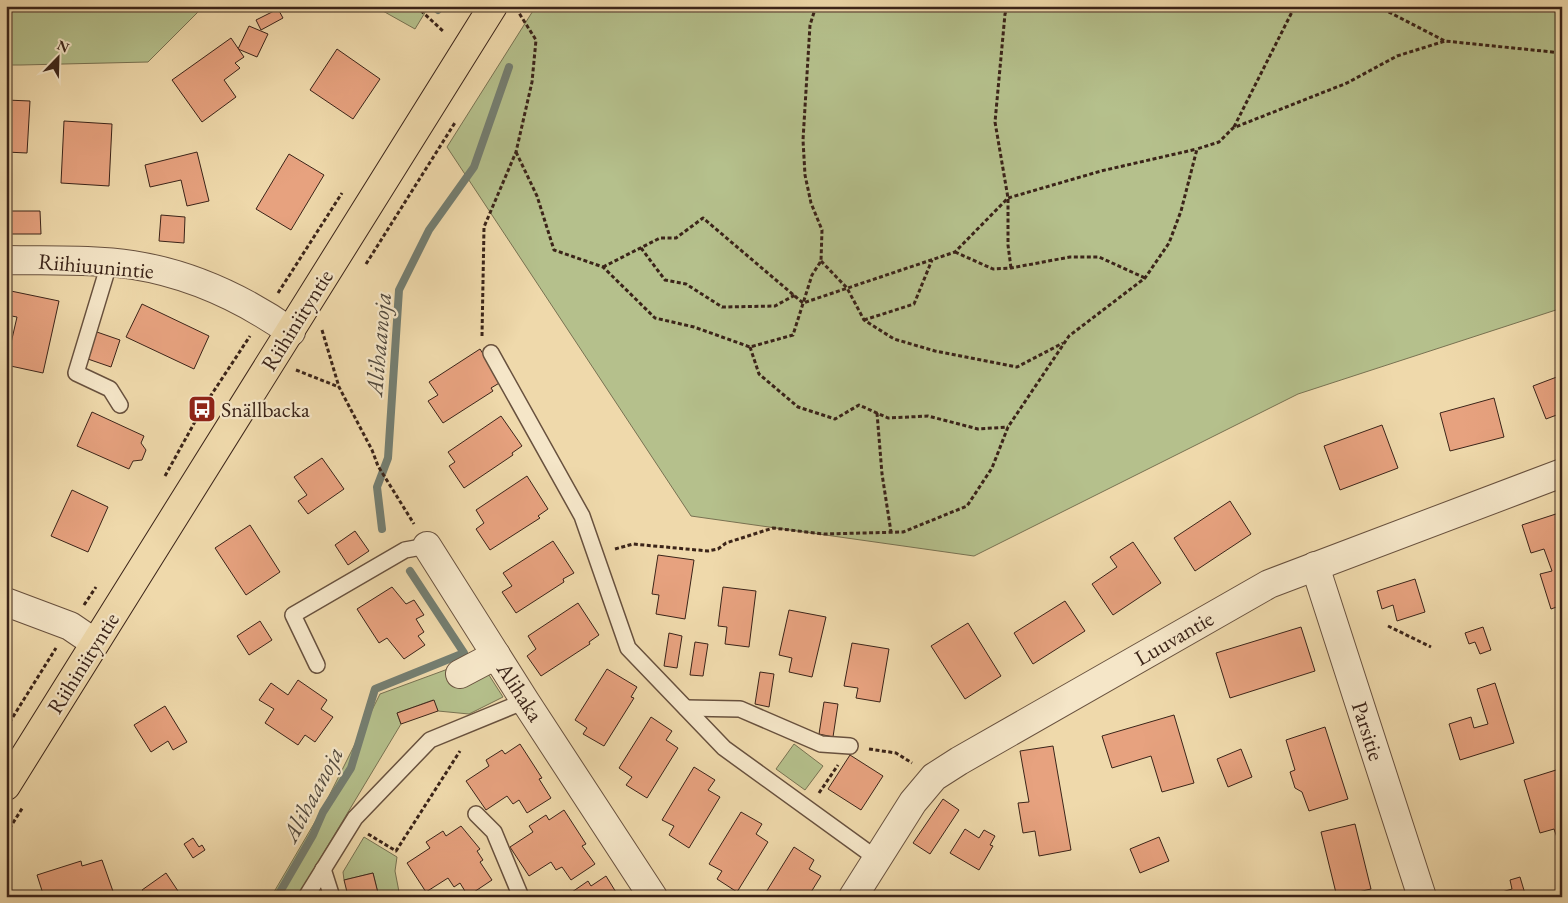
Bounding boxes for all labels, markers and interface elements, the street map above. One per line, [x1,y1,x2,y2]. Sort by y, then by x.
north arrow [32,32,82,82]
text: N [54,36,72,57]
street label: Riihiuunintie [37,247,155,286]
street label: Riihiniityntie [254,263,340,376]
water label: Alihaanoja [358,291,398,399]
bus stop icon: Snällbacka [187,394,217,424]
place label: Snällbacka [221,395,310,424]
street label: Luuvantie [1129,604,1219,672]
street label: Riihiniityntie [40,606,126,719]
street label: Alihaka [490,656,550,727]
street label: Parsitie [1345,698,1391,765]
water label: Alihaanoja [273,741,350,849]

